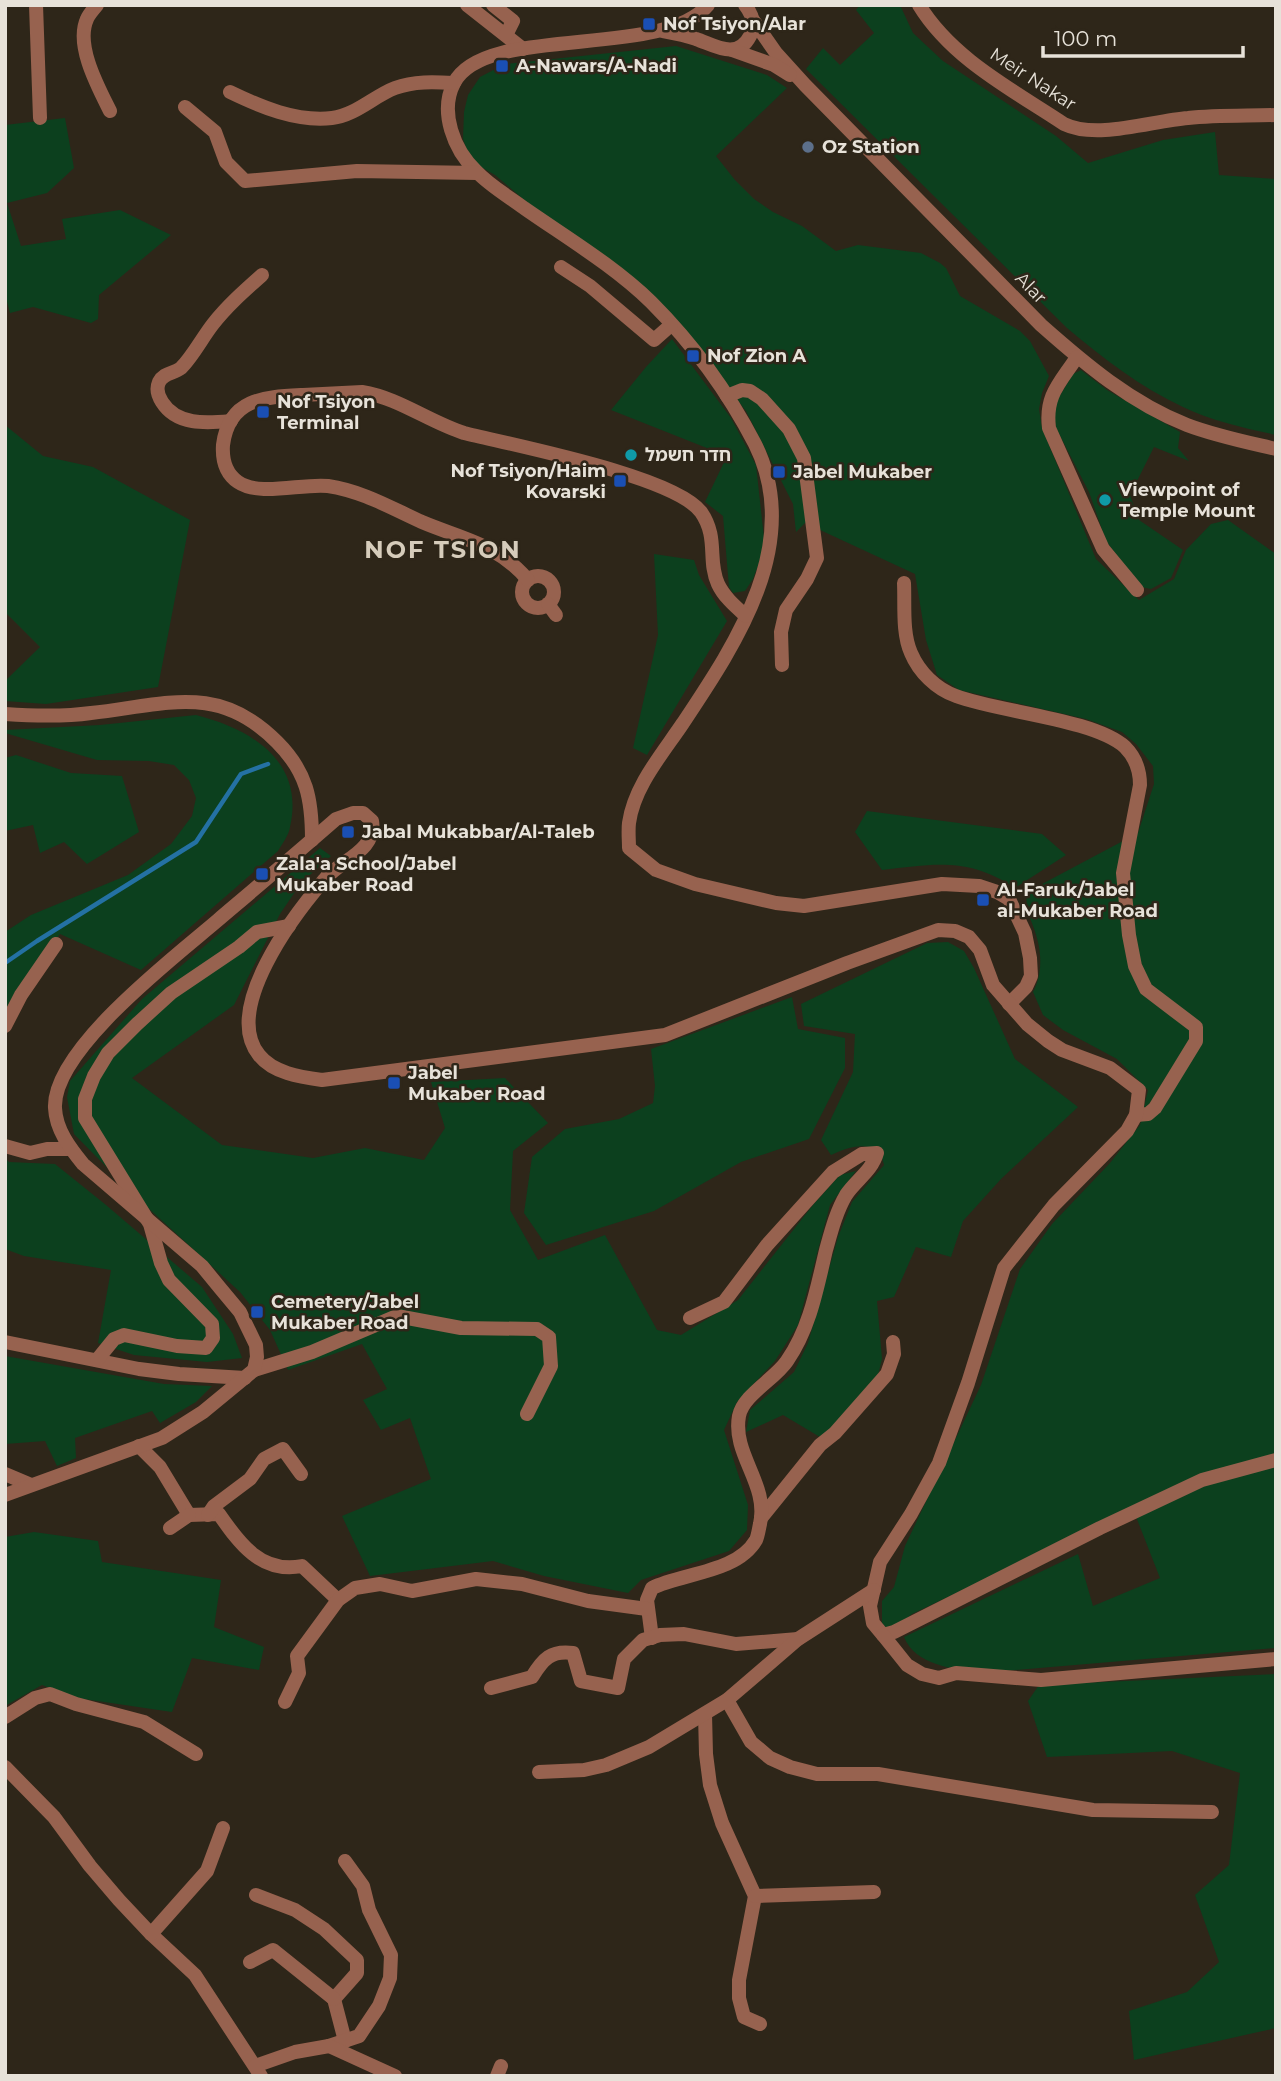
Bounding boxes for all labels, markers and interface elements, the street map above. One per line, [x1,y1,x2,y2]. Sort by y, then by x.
place label: Nof Tsiyon/Alar [663,13,806,35]
scale bar [1043,14,1242,58]
marker: Nof Tsiyon/Alar [641,16,657,32]
text: 100 m [1054,26,1117,51]
street label: Meir Nakar [986,43,1080,115]
place label: A-Nawars/A-Nadi [515,55,677,77]
marker: A-Nawars/A-Nadi [494,58,510,74]
place label: Oz Station [822,136,920,158]
marker: Oz Station [800,139,816,155]
street label: Alar [1011,268,1051,308]
place label: Nof Zion A [707,345,806,367]
marker: Nof Zion A [685,348,701,364]
place label: Nof Tsiyon Terminal [277,391,376,434]
marker: Nof Tsiyon Terminal [255,404,271,420]
place label: חדר חשמל [645,444,731,466]
marker: חדר חשמל [623,447,639,463]
place label: Nof Tsiyon/Haim Kovarski [450,460,606,503]
place label: Jabel Mukaber [792,461,932,483]
marker: Jabel Mukaber [771,464,787,480]
marker: Nof Tsiyon/Haim Kovarski [612,473,628,489]
place label: Viewpoint of Temple Mount [1118,479,1255,522]
marker: Viewpoint of Temple Mount [1097,492,1113,508]
district label: NOF TSION [364,535,522,564]
place label: Jabal Mukabbar/Al-Taleb [361,821,595,843]
marker: Jabal Mukabbar/Al-Taleb [340,824,356,840]
place label: Zala'a School/Jabel Mukaber Road [276,853,457,896]
marker: Zala'a School/Jabel Mukaber Road [254,866,270,882]
place label: Al-Faruk/Jabel al-Mukaber Road [996,879,1158,922]
marker: Al-Faruk/Jabel al-Mukaber Road [975,892,991,908]
place label: Jabel Mukaber Road [407,1062,545,1105]
marker: Jabel Mukaber Road [386,1075,402,1091]
place label: Cemetery/Jabel Mukaber Road [271,1291,419,1334]
marker: Cemetery/Jabel Mukaber Road [249,1304,265,1320]

